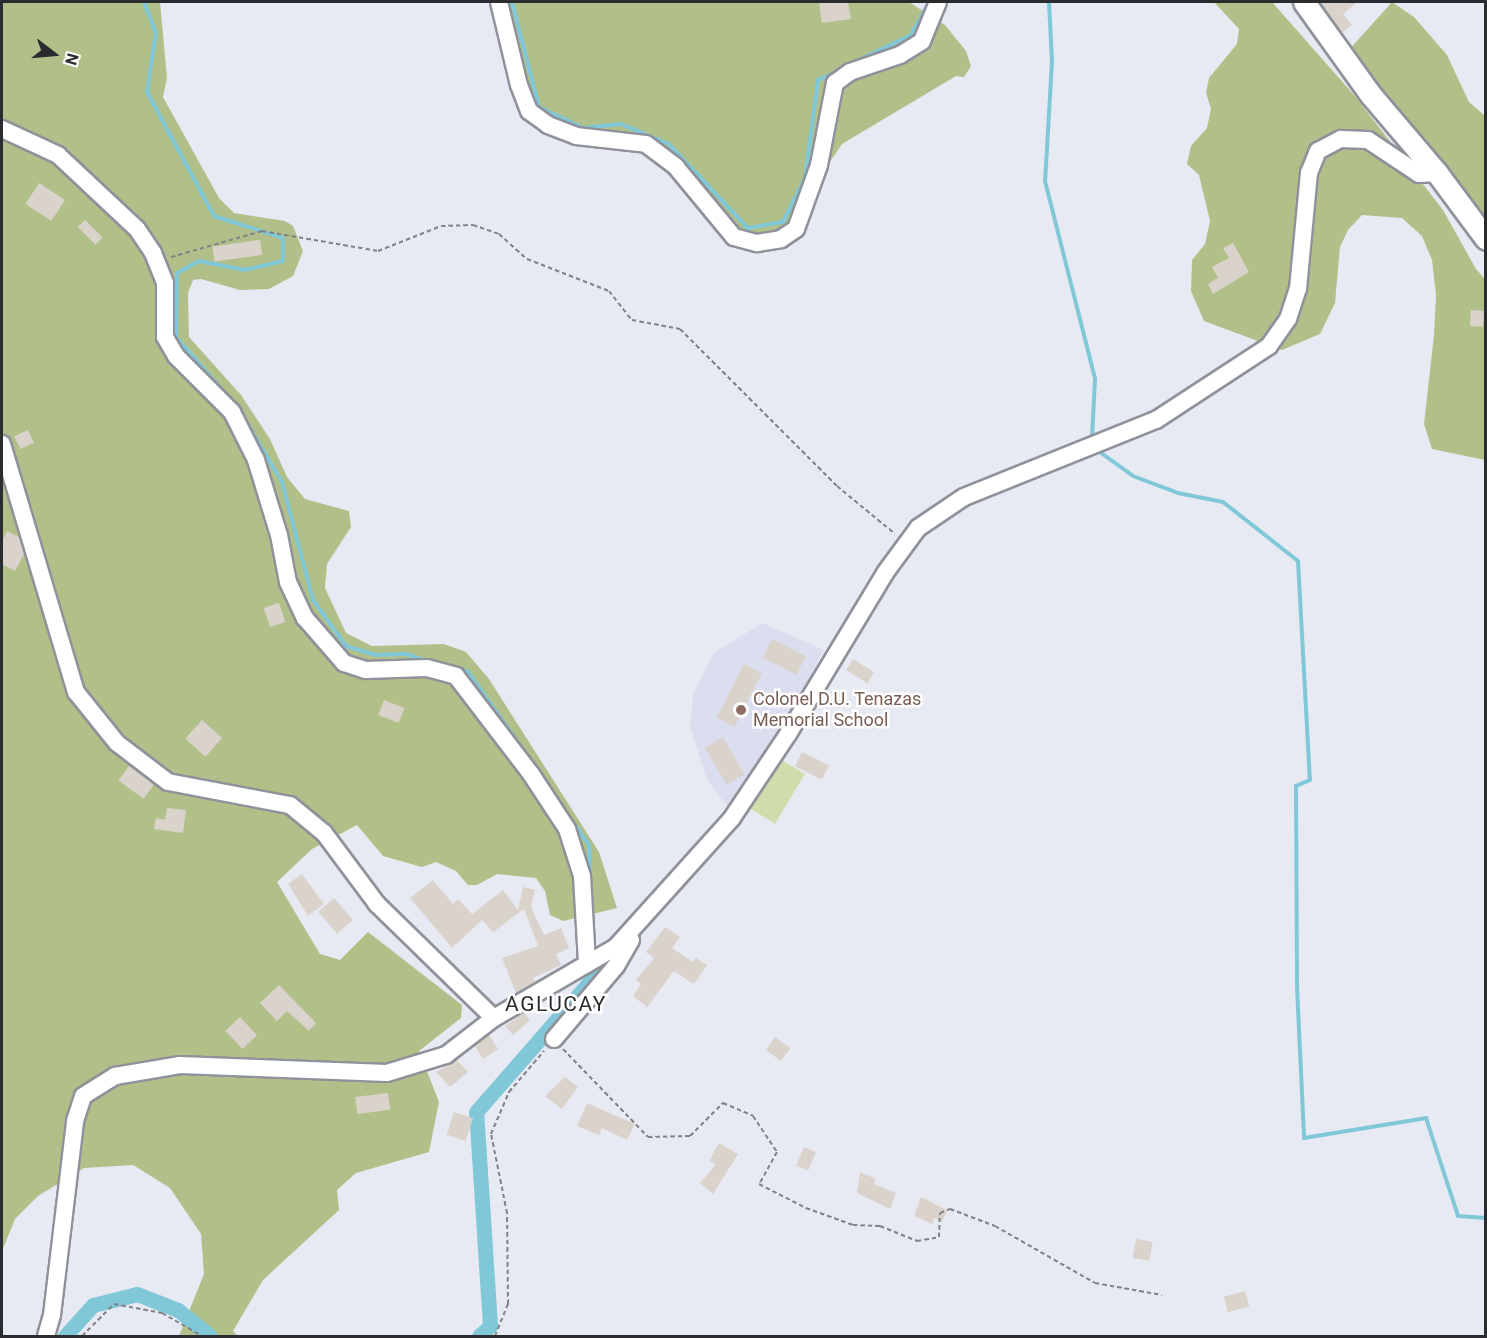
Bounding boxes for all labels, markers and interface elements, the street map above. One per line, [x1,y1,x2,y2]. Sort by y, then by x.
north arrow [24,24,84,84]
text: N [61,51,82,67]
place label: Colonel D.U. Tenazas Memorial School [753,689,922,732]
marker: Colonel D.U. Tenazas Memorial School [734,703,748,717]
district label: AGLUCAY [505,991,607,1017]

